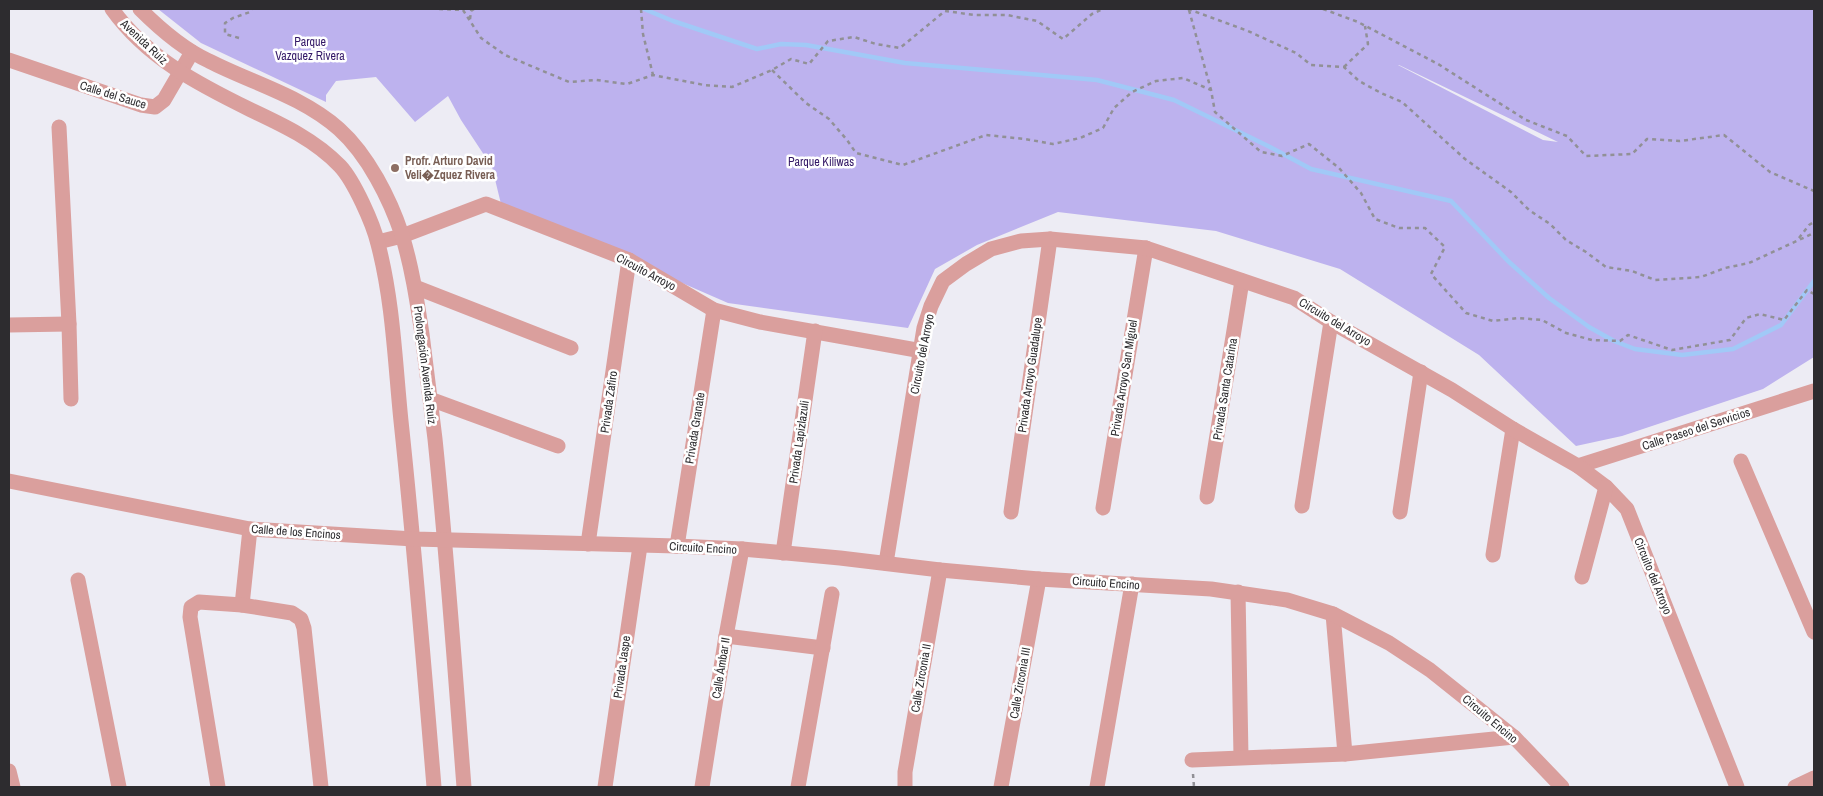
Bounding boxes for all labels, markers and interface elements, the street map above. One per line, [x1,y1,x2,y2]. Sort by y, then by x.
street label: Avenida Ruiz [116,15,171,68]
park label: Parque Vazquez Rivera [275,34,345,64]
street label: Calle del Sauce [78,77,148,113]
place label: Profr. Arturo David Veli�Zquez Rivera [405,153,496,183]
park label: Parque Kiliwas [788,154,854,170]
marker: Profr. Arturo David Veli�Zquez Rivera [389,162,401,174]
street label: Circuito Arroyo [613,250,679,294]
street label: Circuito del Arroyo [1296,294,1374,350]
street label: Prolongación Avenida Ruíz [410,305,440,425]
street label: Circuito del Arroyo [906,312,938,396]
street label: Privada Arroyo Guadalupe [1014,316,1046,434]
street label: Privada Arroyo San Miguel [1107,319,1141,437]
street label: Privada Santa Catarina [1209,336,1241,441]
street label: Privada Zafiro [597,370,621,434]
street label: Privada Granate [681,391,709,465]
street label: Privada Lapizlazuli [785,399,813,485]
street label: Calle Paseo del Servicios [1640,404,1752,454]
street label: Calle de los Encinos [251,521,341,543]
street label: Circuito del Arroyo [1630,535,1676,617]
street label: Circuito Encino [669,538,737,558]
street label: Circuito Encino [1072,573,1140,593]
street label: Privada Jaspe [610,635,634,699]
street label: Calle Ámbar II [708,636,734,700]
street label: Calle Zirconia II [907,642,935,714]
street label: Calle Zirconia III [1006,646,1034,720]
street label: Circuito Encino [1459,691,1521,747]

